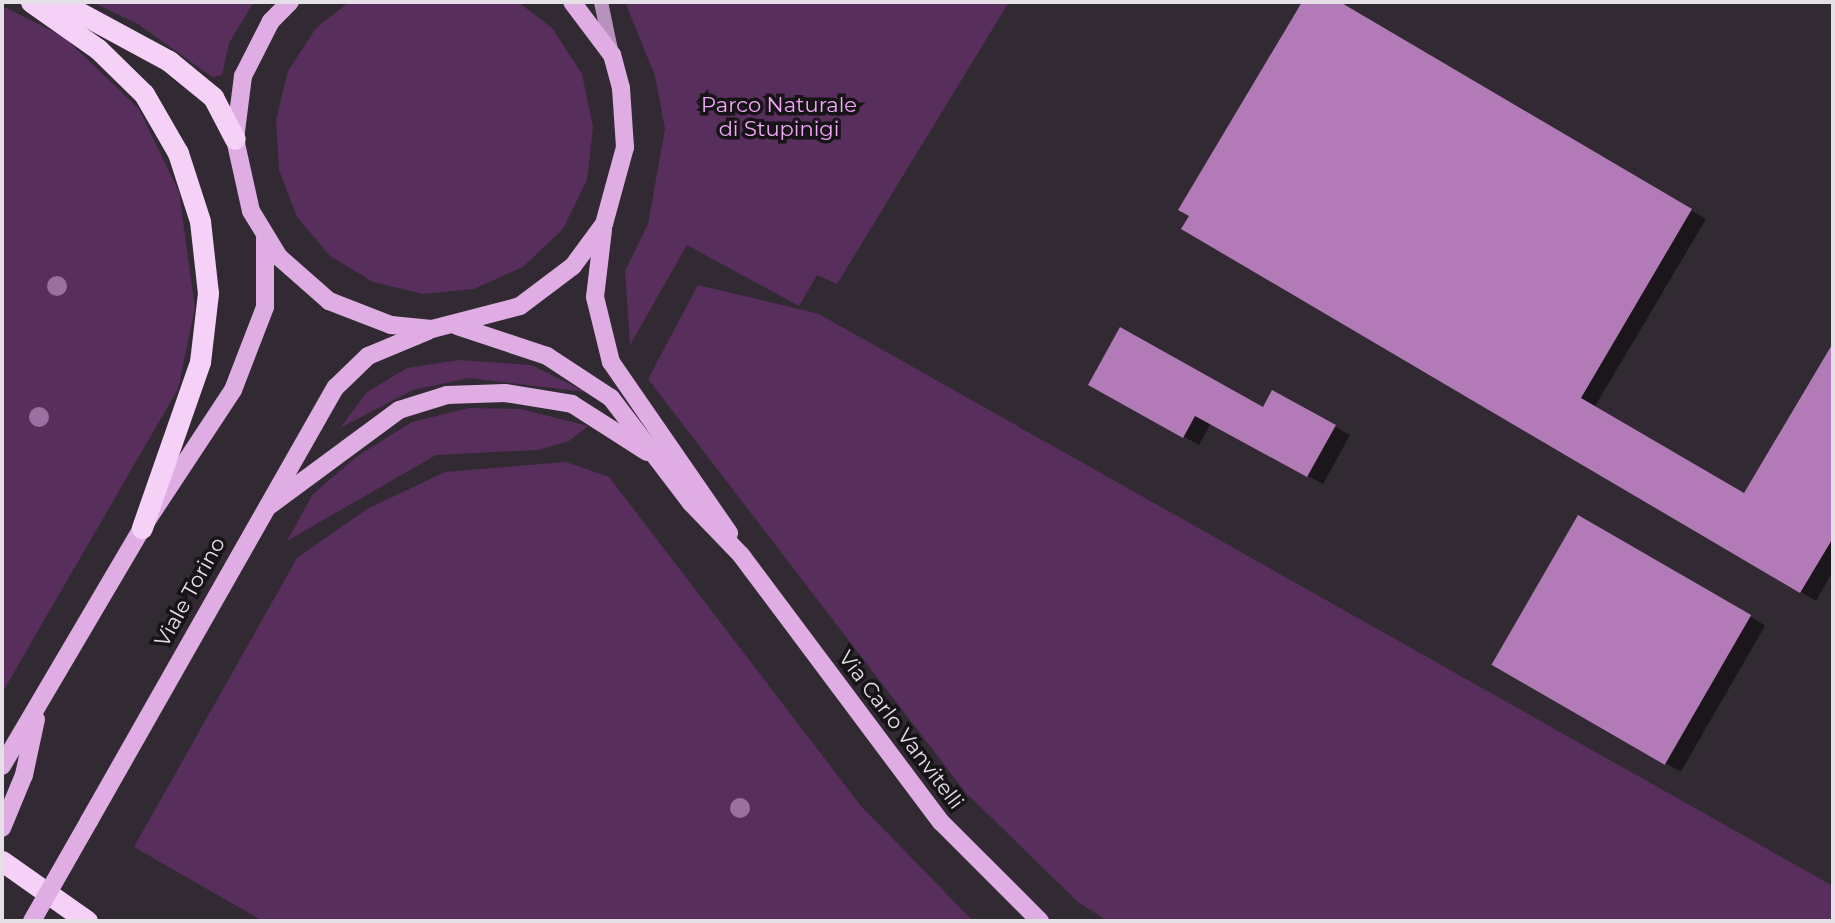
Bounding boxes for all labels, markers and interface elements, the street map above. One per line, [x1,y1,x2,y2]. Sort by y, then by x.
park label: Parco Naturale di Stupinigi [701,92,857,142]
street label: Viale Torino [150,533,230,651]
street label: Via Carlo Vanvitelli [833,646,969,814]

